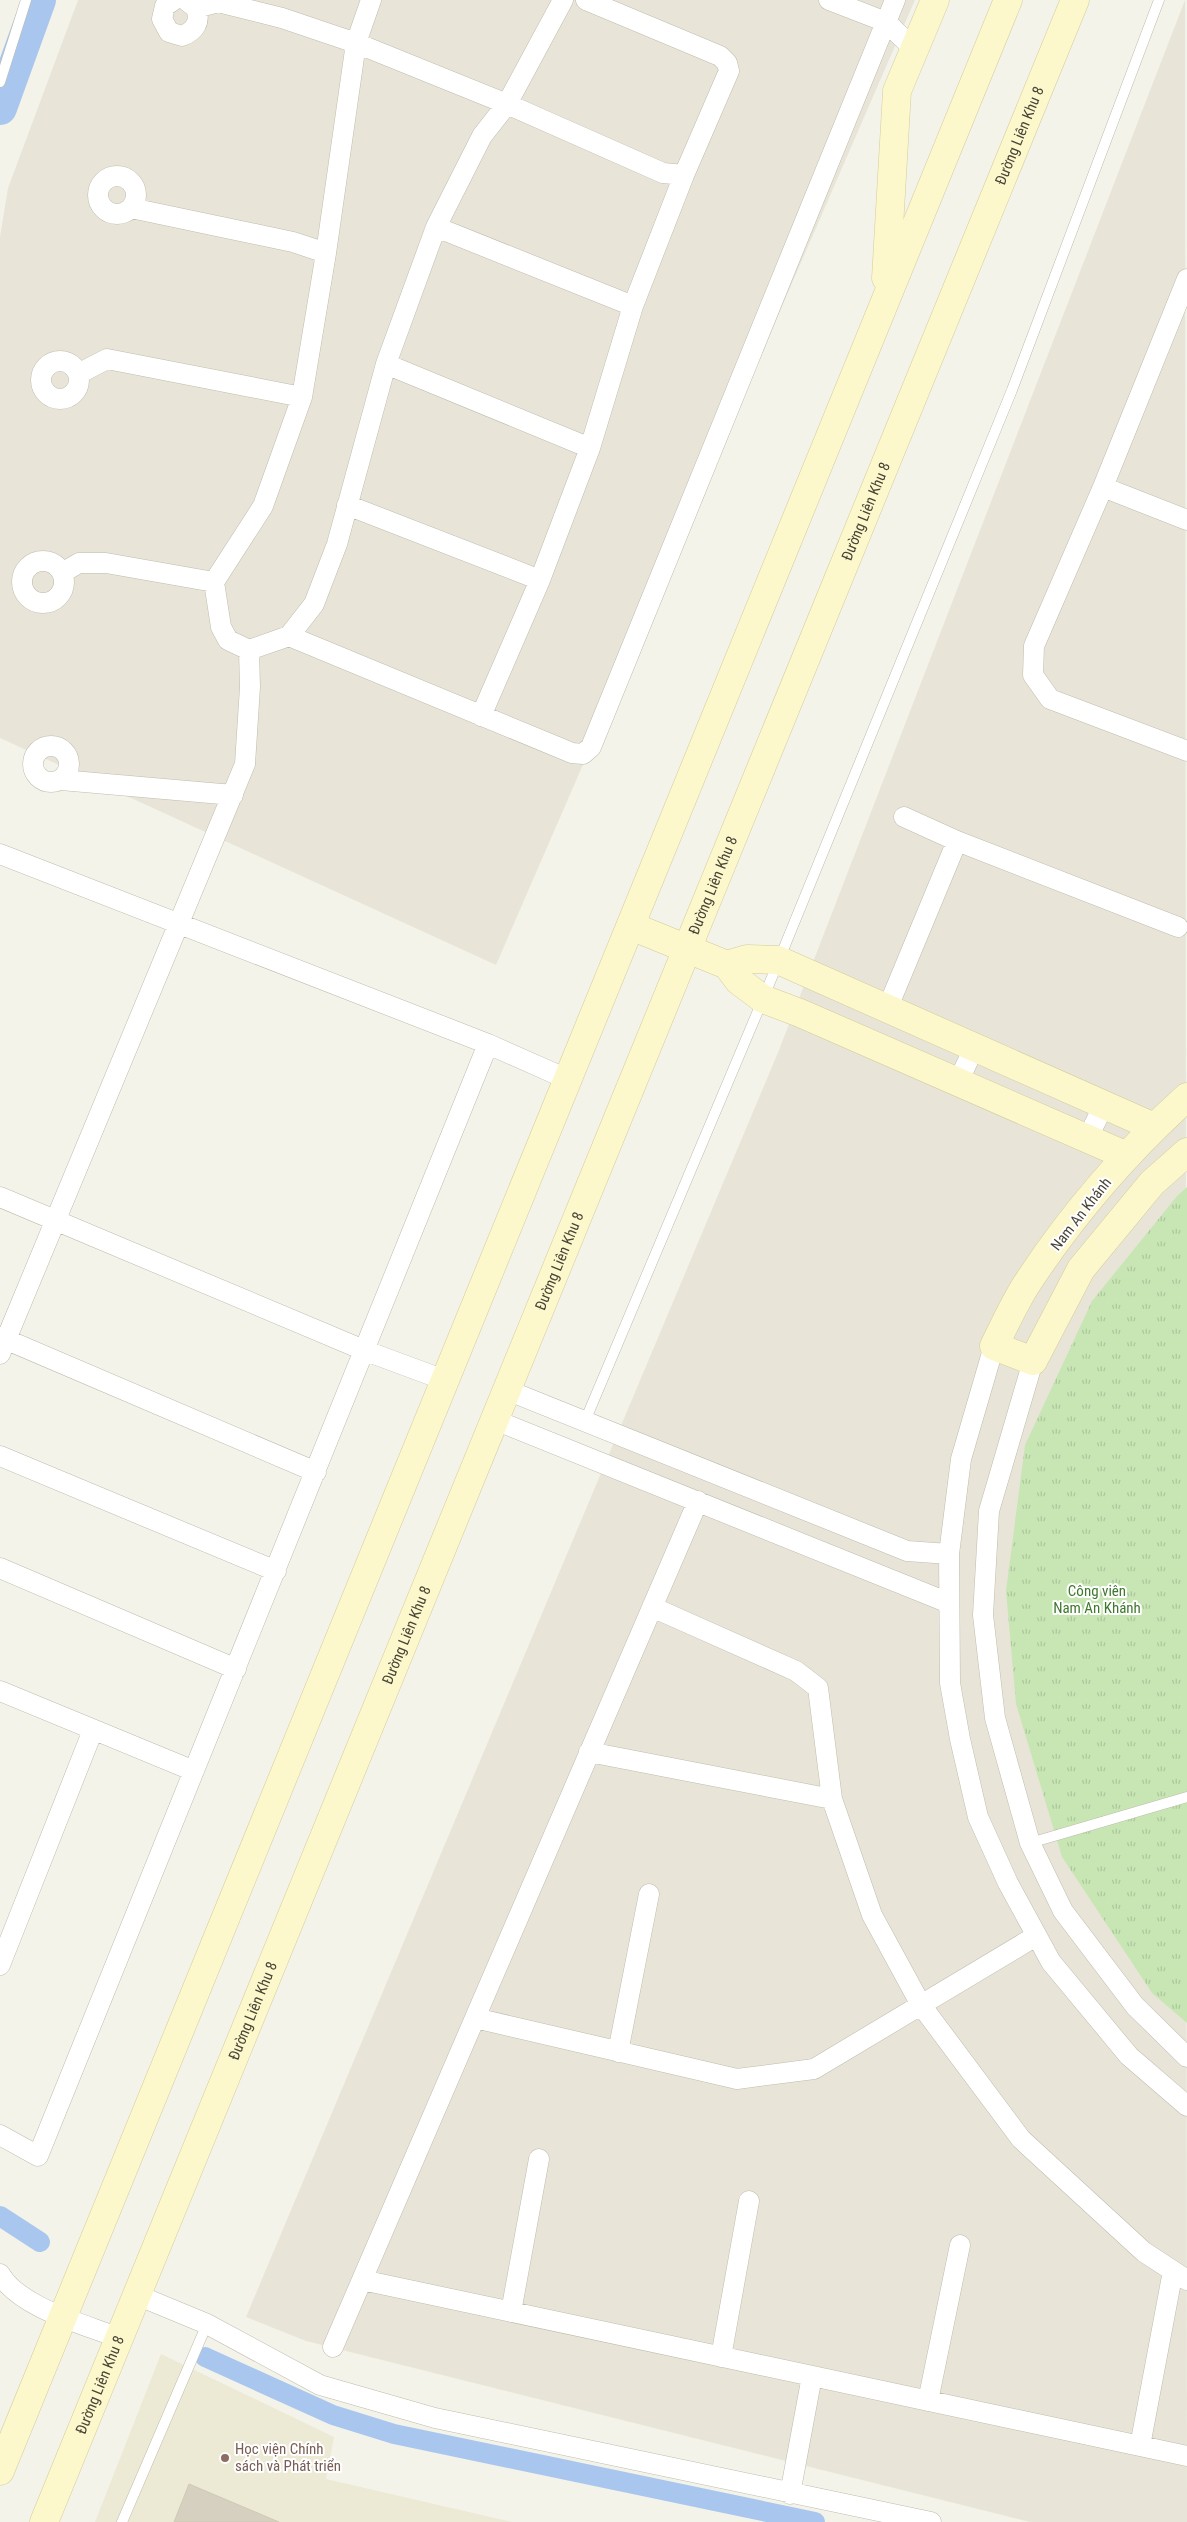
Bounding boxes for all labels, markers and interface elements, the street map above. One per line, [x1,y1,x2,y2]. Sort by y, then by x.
street label: Đường Liên Khu 8 [991,84,1048,188]
street label: Đường Liên Khu 8 [838,460,894,563]
street label: Đường Liên Khu 8 [685,834,741,937]
street label: Nam An Khánh [1047,1174,1115,1254]
street label: Đường Liên Khu 8 [531,1209,588,1313]
park label: Công viên Nam An Khánh [1053,1582,1141,1617]
street label: Đường Liên Khu 8 [378,1583,435,1687]
street label: Đường Liên Khu 8 [225,1959,281,2063]
street label: Đường Liên Khu 8 [72,2333,128,2437]
place label: Học viện Chính sách và Phát triển [235,2440,341,2475]
marker: Học viện Chính sách và Phát triển [219,2452,231,2464]

